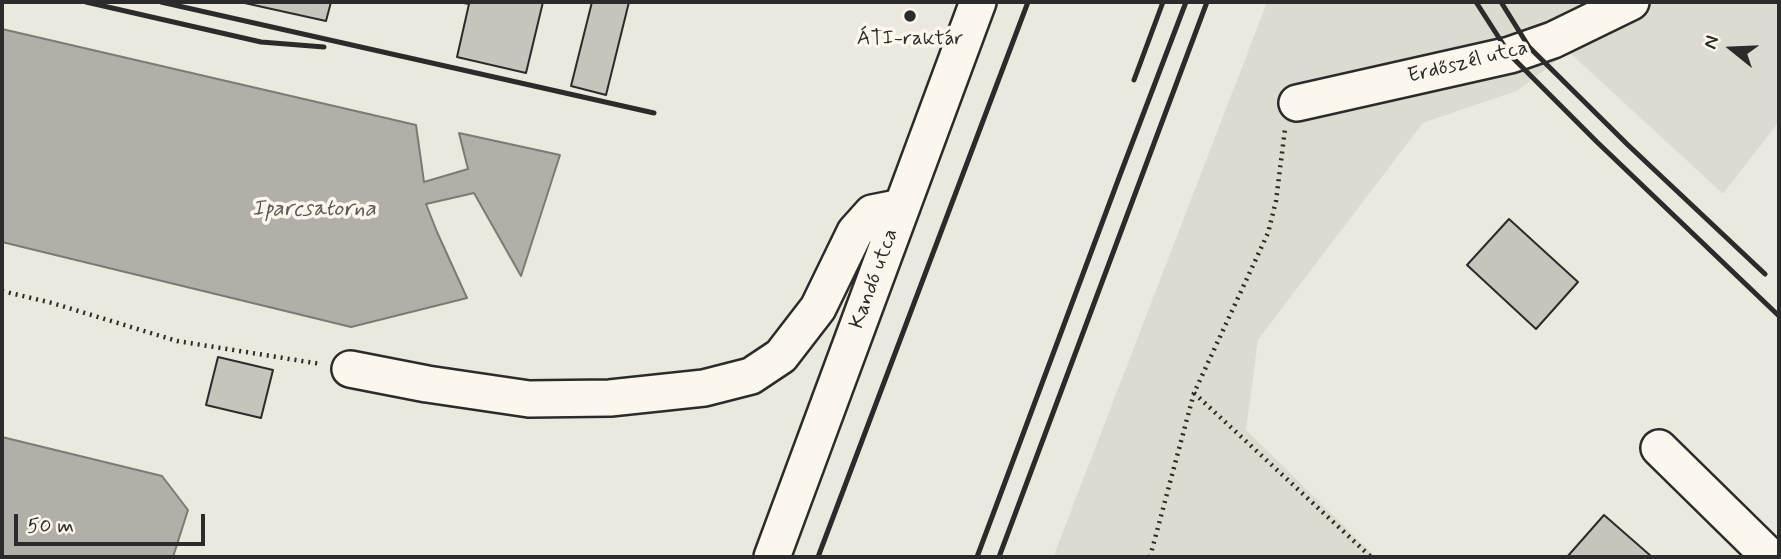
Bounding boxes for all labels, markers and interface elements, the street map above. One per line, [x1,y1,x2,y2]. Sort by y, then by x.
marker: ÁTI-raktár [902,8,918,24]
north arrow [1697,14,1767,84]
place label: ÁTI-raktár [857,27,963,53]
text: N [1698,32,1725,52]
street label: Erdőszél utca [1405,36,1531,90]
water label: Iparcsatorna [252,196,376,224]
street label: Kandó utca [845,226,905,332]
scale bar [18,500,208,544]
text: 50 m [27,512,74,540]

